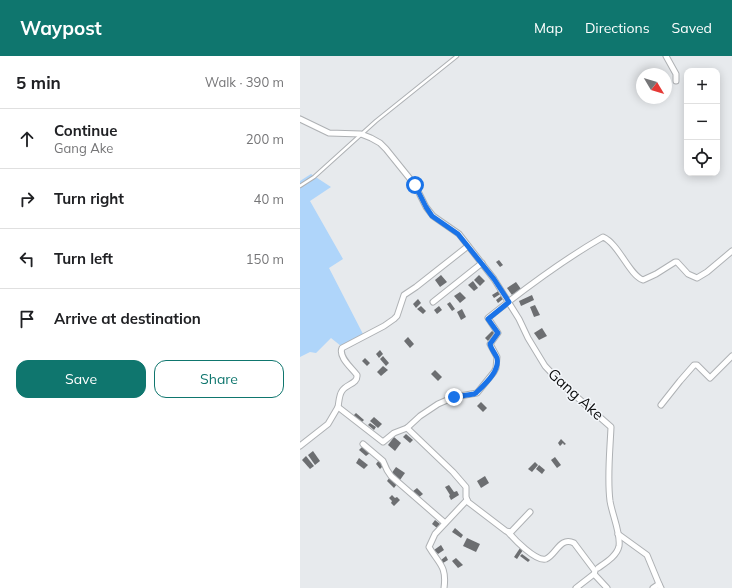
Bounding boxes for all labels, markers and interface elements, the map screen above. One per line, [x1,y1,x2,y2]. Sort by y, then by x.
text: Waypost [20,16,102,40]
text: Map [534,19,563,37]
text: Directions [585,19,650,37]
text: Saved [672,19,712,37]
north arrow [636,68,672,104]
map controls [684,68,720,176]
button: + [684,68,720,104]
text: 5 min [16,72,61,93]
text: Walk · 390 m [205,74,284,90]
button: − [684,104,720,140]
text: Continue [54,121,117,140]
icon: ahead [16,128,38,150]
text: 200 m [246,131,284,147]
text: Gang Ake [54,140,113,156]
button: locate [684,140,720,176]
route start [406,176,424,194]
icon: right [16,188,38,210]
text: Turn right [54,189,124,208]
text: 40 m [254,191,284,207]
icon: left [16,248,38,270]
text: Turn left [54,249,113,268]
text: 150 m [246,251,284,267]
icon: arrive [16,308,38,330]
text: Arrive at destination [54,309,201,328]
button: Save [16,360,146,398]
button: Share [154,360,284,398]
street label: Gang Ake [544,364,608,424]
route end [445,388,463,406]

